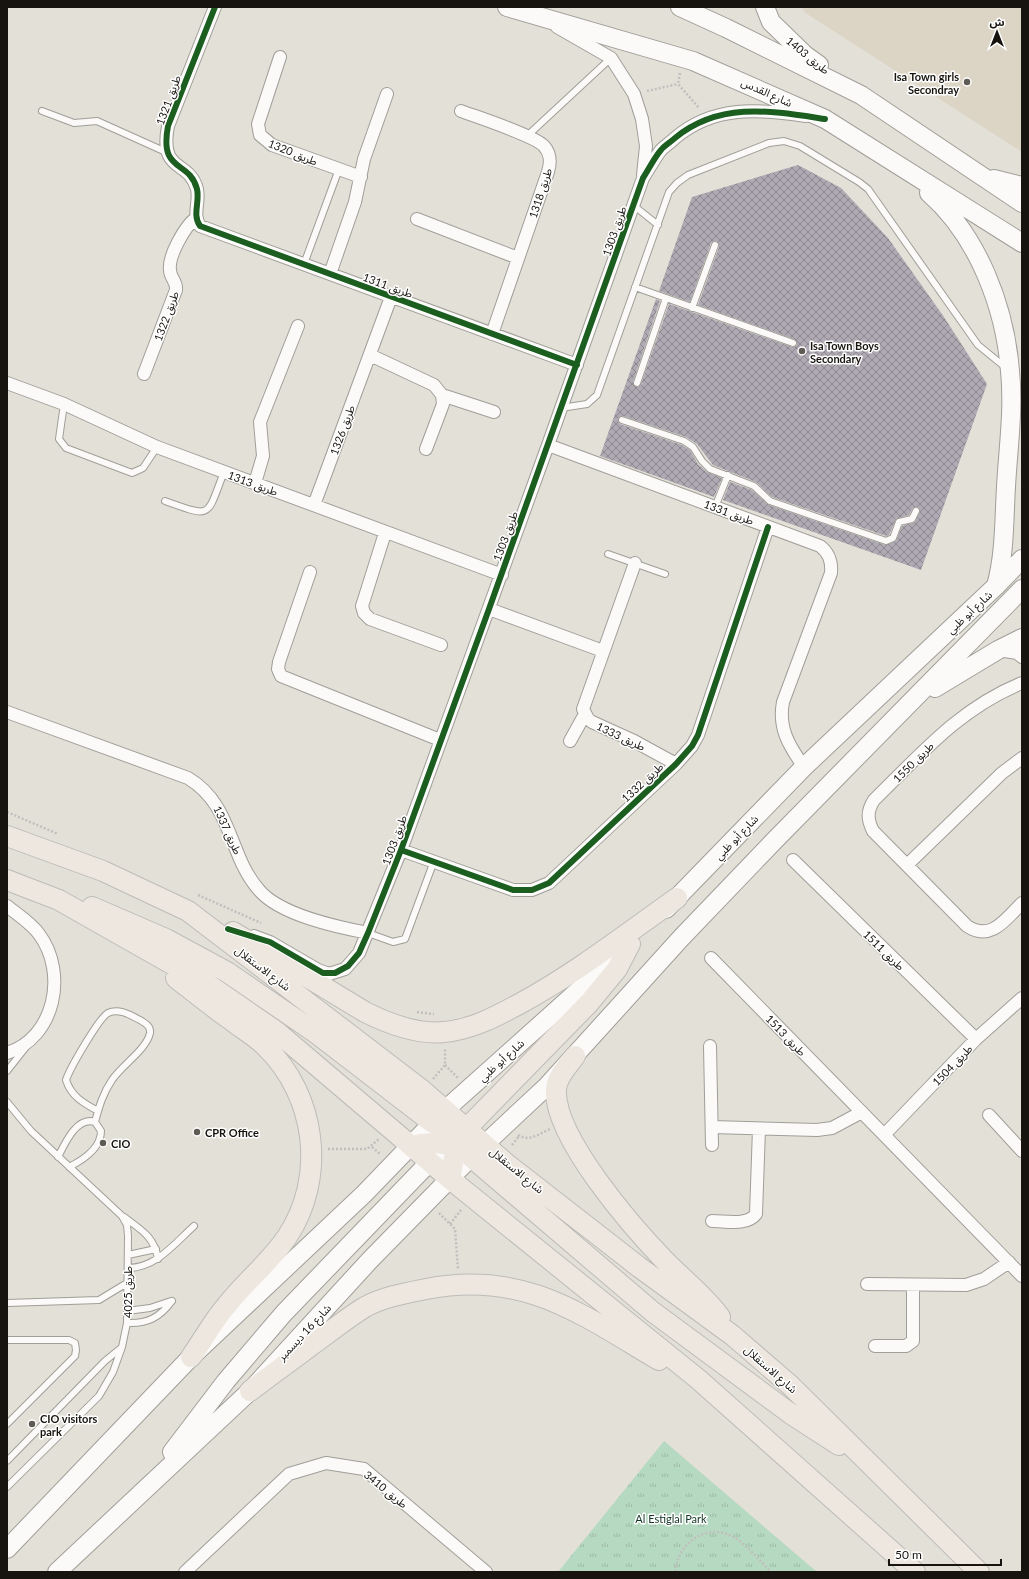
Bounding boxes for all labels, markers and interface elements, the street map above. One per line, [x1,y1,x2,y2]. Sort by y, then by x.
north arrow [977,12,1017,52]
text: ش [989,15,1005,29]
street label: طريق 1403 [783,34,832,77]
place label: Isa Town girls Secondray [894,70,959,96]
street label: طريق 1321 [153,73,184,127]
street label: شارع القدس [739,75,795,111]
marker: Isa Town girls Secondray [962,77,972,87]
street label: طريق 1320 [266,136,320,169]
street label: طريق 1318 [526,166,555,220]
street label: طريق 1303 [599,204,630,258]
street label: طريق 1311 [361,270,415,301]
street label: طريق 1322 [151,289,182,343]
place label: Isa Town Boys Secondary [810,339,879,365]
marker: Isa Town Boys Secondary [797,346,807,356]
street label: طريق 1326 [327,403,358,457]
street label: طريق 1313 [226,468,280,499]
street label: طريق 1331 [702,497,756,528]
street label: طريق 1303 [490,509,521,563]
street label: شارع أبو ظبي [944,588,997,639]
street label: طريق 1333 [594,719,647,754]
street label: طريق 1550 [890,739,937,786]
street label: طريق 1332 [619,760,666,805]
street label: طريق 1337 [210,804,245,857]
street label: شارع أبو ظبي [711,812,763,865]
street label: طريق 1303 [379,813,410,867]
street label: طريق 1511 [860,927,907,973]
street label: شارع الاستقلال [232,943,293,995]
street label: طريق 1513 [763,1012,809,1059]
street label: شارع أبو ظبي [475,1036,529,1087]
street label: طريق 1504 [929,1042,975,1089]
place label: CPR Office [205,1126,259,1139]
marker: CPR Office [192,1127,202,1137]
place label: CIO [111,1137,131,1150]
marker: CIO [98,1138,108,1148]
street label: شارع الاستقلال [486,1144,547,1198]
street label: طريق 4025 [121,1266,135,1318]
street label: شارع 16 ديسمبر [274,1301,335,1365]
street label: شارع الاستقلال [741,1343,800,1397]
place label: CIO visitors park [40,1412,98,1438]
marker: CIO visitors park [27,1419,37,1429]
street label: طريق 3410 [361,1468,410,1511]
park label: Al Estiglal Park [635,1512,707,1525]
scale bar [889,1541,1001,1567]
text: 50 m [895,1547,922,1562]

